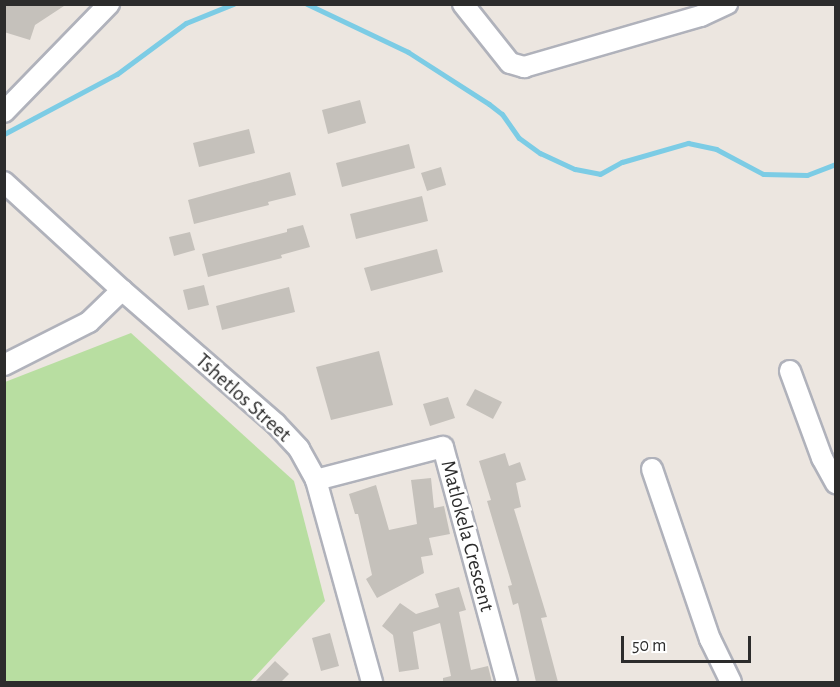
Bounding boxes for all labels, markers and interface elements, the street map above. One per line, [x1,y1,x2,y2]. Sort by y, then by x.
street label: Tshetlos Street [190,348,296,448]
street label: Matlokela Crescent [435,458,499,614]
scale bar [624,624,754,662]
text: 50 m [632,637,666,655]

